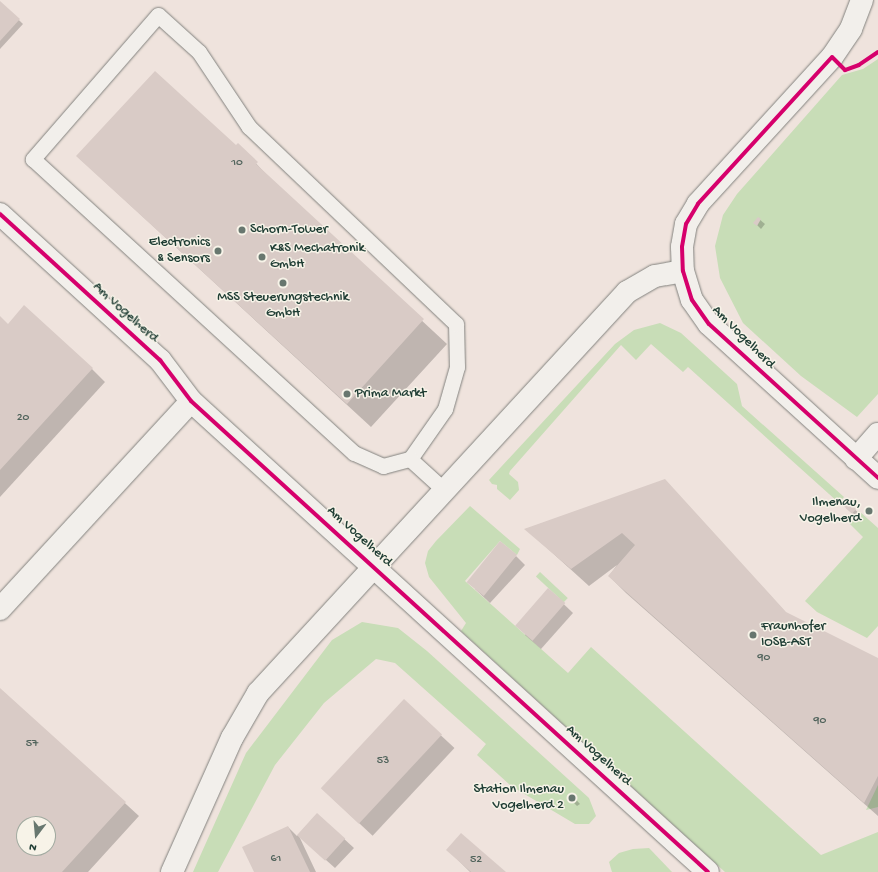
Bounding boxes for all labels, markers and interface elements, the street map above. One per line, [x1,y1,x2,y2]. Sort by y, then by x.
house number: 10 [231,157,243,171]
place label: Schorn-Tower [250,222,328,238]
marker: Schorn-Tower [237,225,247,235]
place label: Electronics & Sensors [149,235,210,268]
place label: K&S Mechatronik GmbH [270,241,365,274]
marker: Electronics & Sensors [213,246,223,256]
marker: K&S Mechatronik GmbH [257,252,267,262]
marker: MSS Steuerungstechnik GmbH [278,278,288,288]
street label: Am Vogelherd [89,279,161,347]
place label: MSS Steuerungstechnik GmbH [217,290,349,322]
street label: Am Vogelherd [708,303,778,373]
place label: Prima Markt [355,386,426,402]
marker: Prima Markt [342,389,352,399]
house number: 20 [17,412,29,426]
place label: Ilmenau, Vogelherd [800,495,861,528]
street label: Am Vogelherd [323,503,395,571]
marker: Ilmenau, Vogelherd [864,506,874,516]
place label: Fraunhofer IOSB-AST [761,619,825,652]
marker: Fraunhofer IOSB-AST [748,630,758,640]
house number: 90 [758,652,770,666]
house number: 90 [814,715,826,729]
street label: Am Vogelherd [562,722,634,790]
house number: 57 [26,738,38,752]
house number: 53 [377,755,389,769]
place label: Station Ilmenau Vogelherd 2 [473,782,564,814]
marker: Station Ilmenau Vogelherd 2 [567,793,577,803]
north arrow [16,816,56,856]
text: N [28,840,38,853]
house number: 61 [271,853,281,867]
house number: 52 [470,854,482,868]

